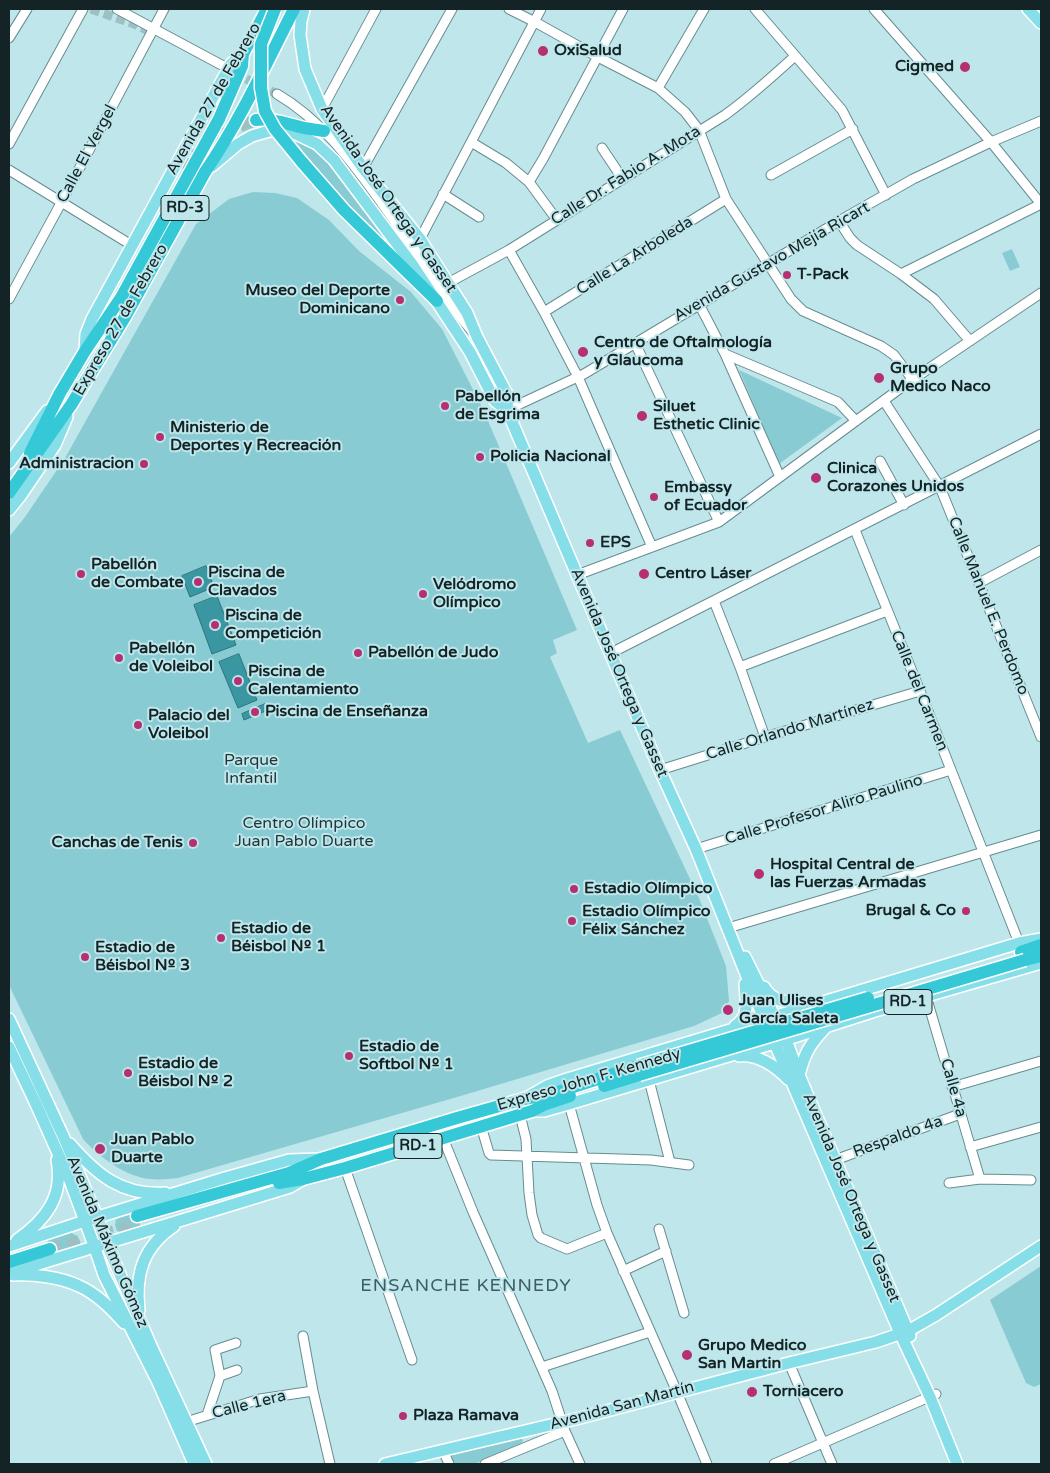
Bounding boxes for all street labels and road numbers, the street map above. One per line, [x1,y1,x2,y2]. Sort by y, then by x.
street label: Avenida 27 de Febrero [163,20,265,178]
street label: Avenida José Ortega y Gasset [315,101,461,297]
street label: Calle El Vergel [53,102,121,206]
street label: Calle Dr. Fabio A. Mota [548,122,704,230]
road number: RD-3 [161,196,209,220]
street label: Avenida Gustavo Mejía Ricart [671,198,873,326]
street label: Calle La Arboleda [573,212,697,300]
street label: Expreso 27 de Febrero [70,241,172,399]
street label: Calle Manuel E. Perdomo [943,514,1033,698]
street label: Avenida José Ortega y Gasset [566,565,672,781]
street label: Calle del Carmen [886,628,952,754]
street label: Calle Orlando Martínez [704,695,876,765]
street label: Calle Profesor Aliro Paulino [723,771,925,849]
road number: RD-1 [884,990,932,1014]
street label: Expreso John F. Kennedy [495,1045,683,1115]
street label: Calle 4a [935,1056,971,1120]
street label: Avenida José Ortega y Gasset [798,1090,904,1306]
street label: Respaldo 4a [850,1112,946,1162]
road number: RD-1 [394,1134,442,1158]
street label: Avenida Máximo Gómez [62,1153,152,1331]
street label: Avenida San Martín [548,1377,696,1435]
street label: Calle 1era [210,1387,288,1423]

